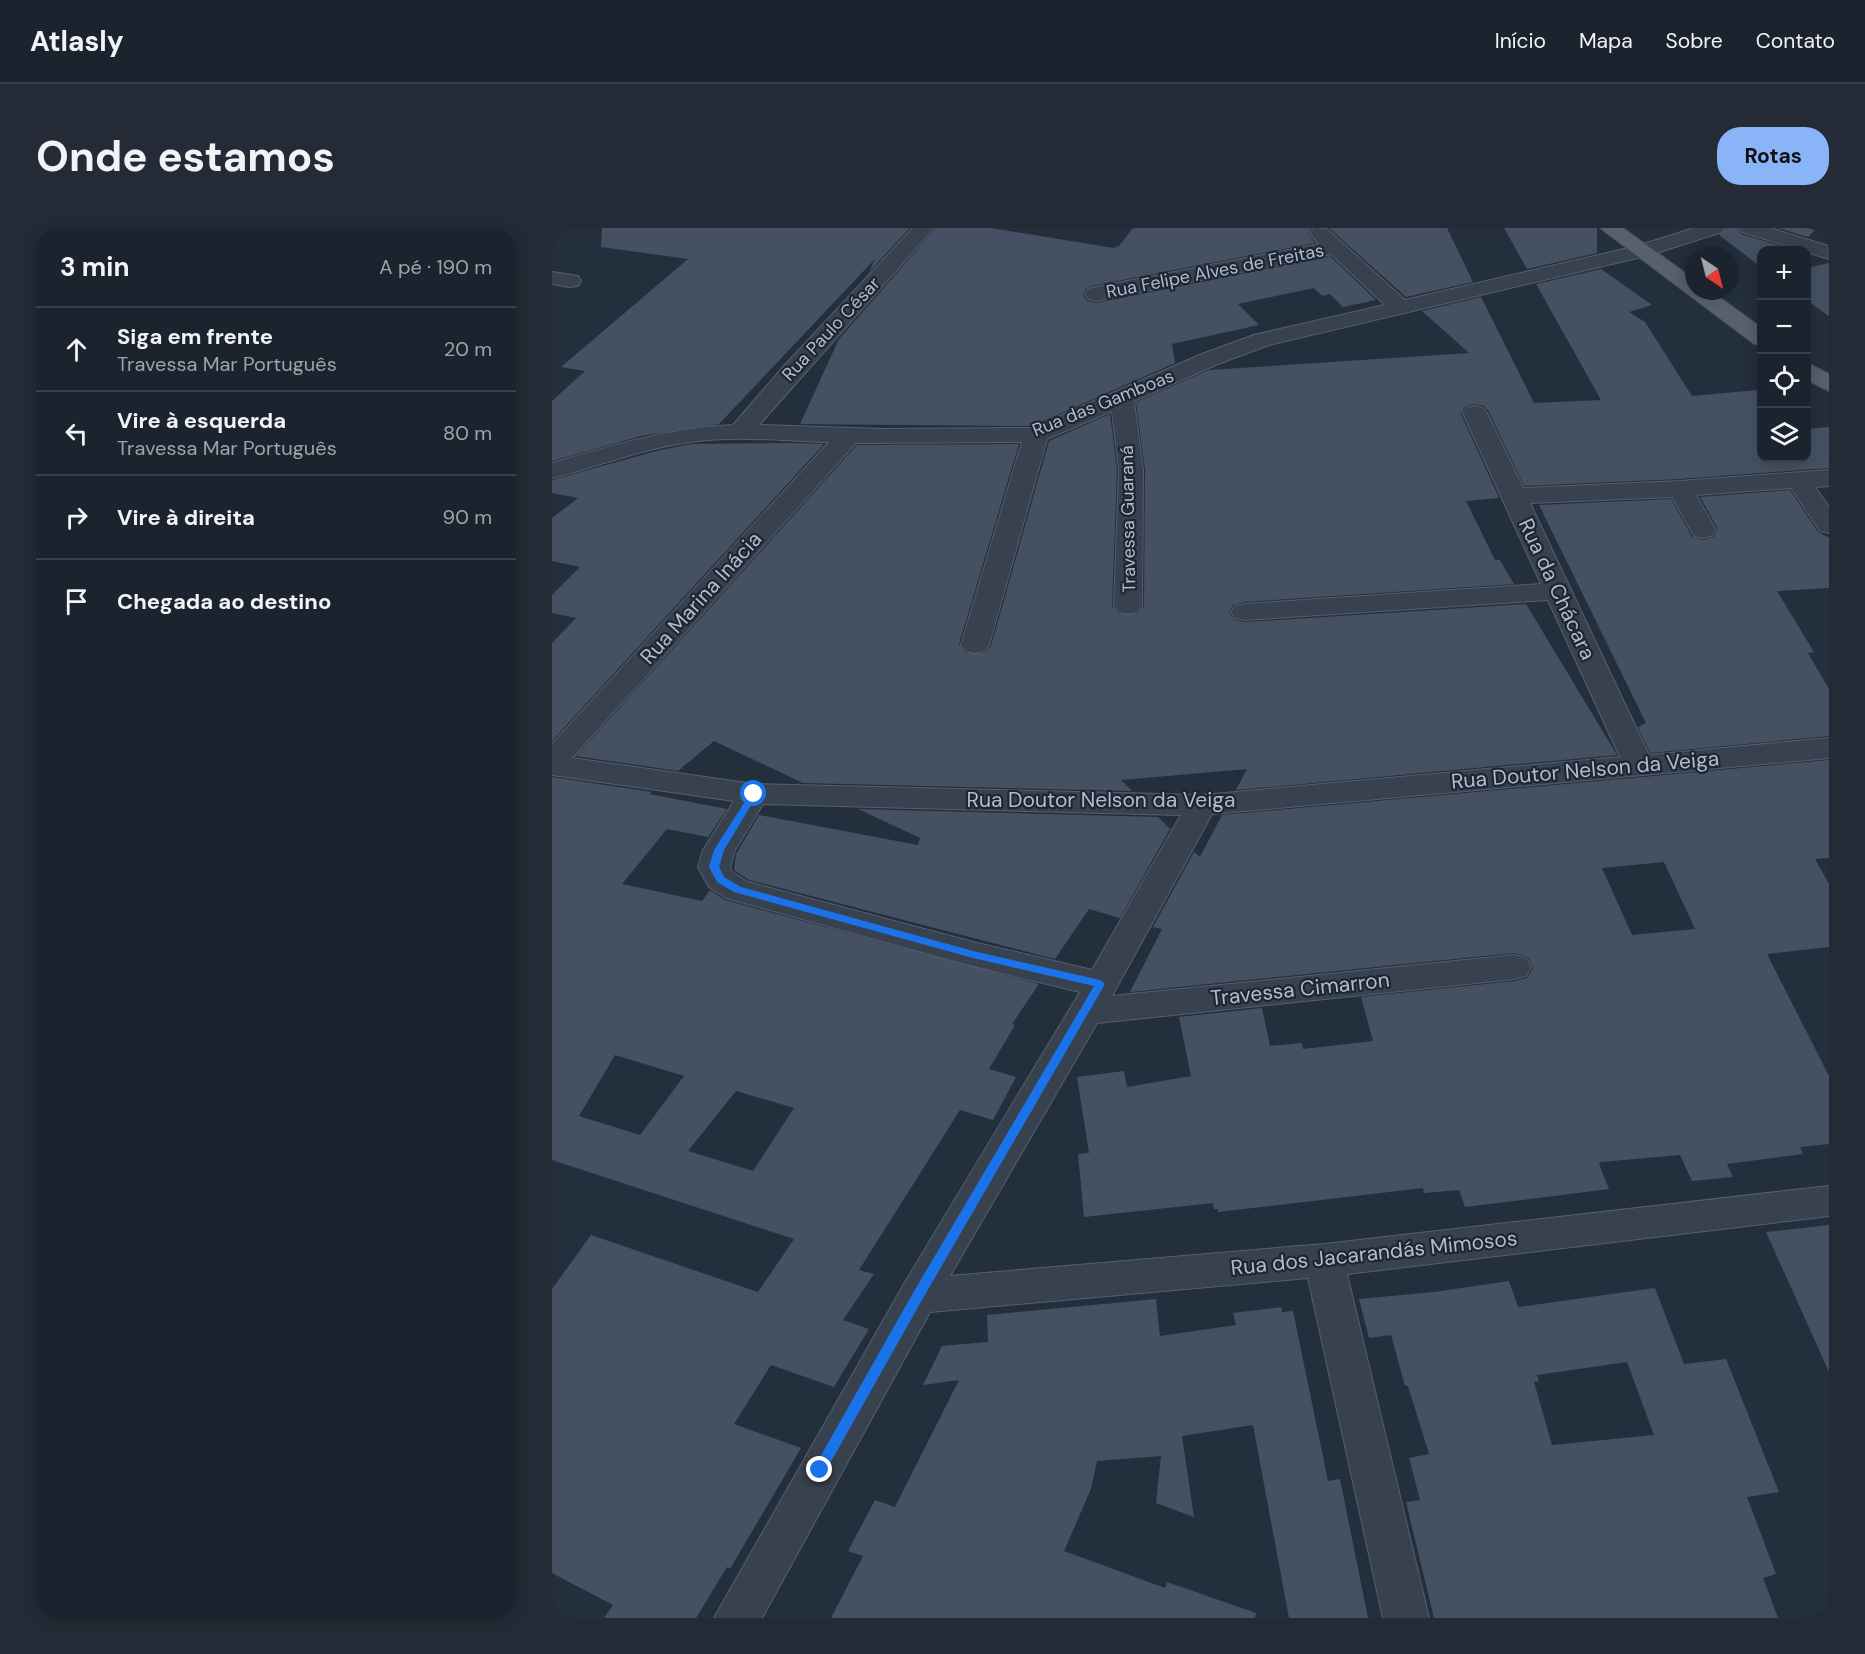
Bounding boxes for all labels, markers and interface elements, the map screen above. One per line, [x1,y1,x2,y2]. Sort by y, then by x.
text: Atlasly [30,23,124,60]
text: Início [1495,27,1546,55]
text: Mapa [1579,27,1633,55]
text: Sobre [1666,27,1723,55]
text: Contato [1756,27,1835,55]
button: Rotas [1717,127,1829,185]
text: Onde estamos [36,129,335,184]
street label: Rua Felipe Alves de Freitas [1104,238,1326,304]
north arrow [1685,246,1739,300]
map controls [1757,246,1811,462]
button: + [1757,246,1811,300]
text: 3 min [60,250,129,284]
text: A pé · 190 m [379,254,492,280]
street label: Rua Paulo César [777,272,886,386]
button: − [1757,300,1811,354]
text: Siga em frente [117,322,273,351]
icon: ahead [60,333,93,366]
text: 20 m [444,336,492,362]
text: Travessa Mar Português [117,351,337,377]
button: locate [1757,354,1811,408]
street label: Rua das Gamboas [1029,364,1177,442]
text: Vire à esquerda [117,406,286,435]
button: layers [1757,408,1811,462]
icon: left [60,417,93,450]
text: 80 m [443,420,492,446]
text: Travessa Mar Português [117,435,337,461]
street label: Travessa Guaraná [1115,445,1141,593]
icon: right [60,501,93,534]
text: Vire à direita [117,503,255,532]
text: 90 m [443,504,492,530]
street label: Rua da Chácara [1512,514,1602,664]
street label: Rua Marina Inácia [634,526,768,670]
icon: arrive [60,585,93,618]
text: Chegada ao destino [117,587,331,616]
street label: Rua Doutor Nelson da Veiga [1450,744,1720,796]
route start [740,780,766,806]
street label: Rua Doutor Nelson da Veiga [967,786,1235,814]
street label: Travessa Cimarron [1209,966,1391,1012]
street label: Rua dos Jacarandás Mimosos [1229,1224,1519,1282]
route end [806,1456,832,1482]

